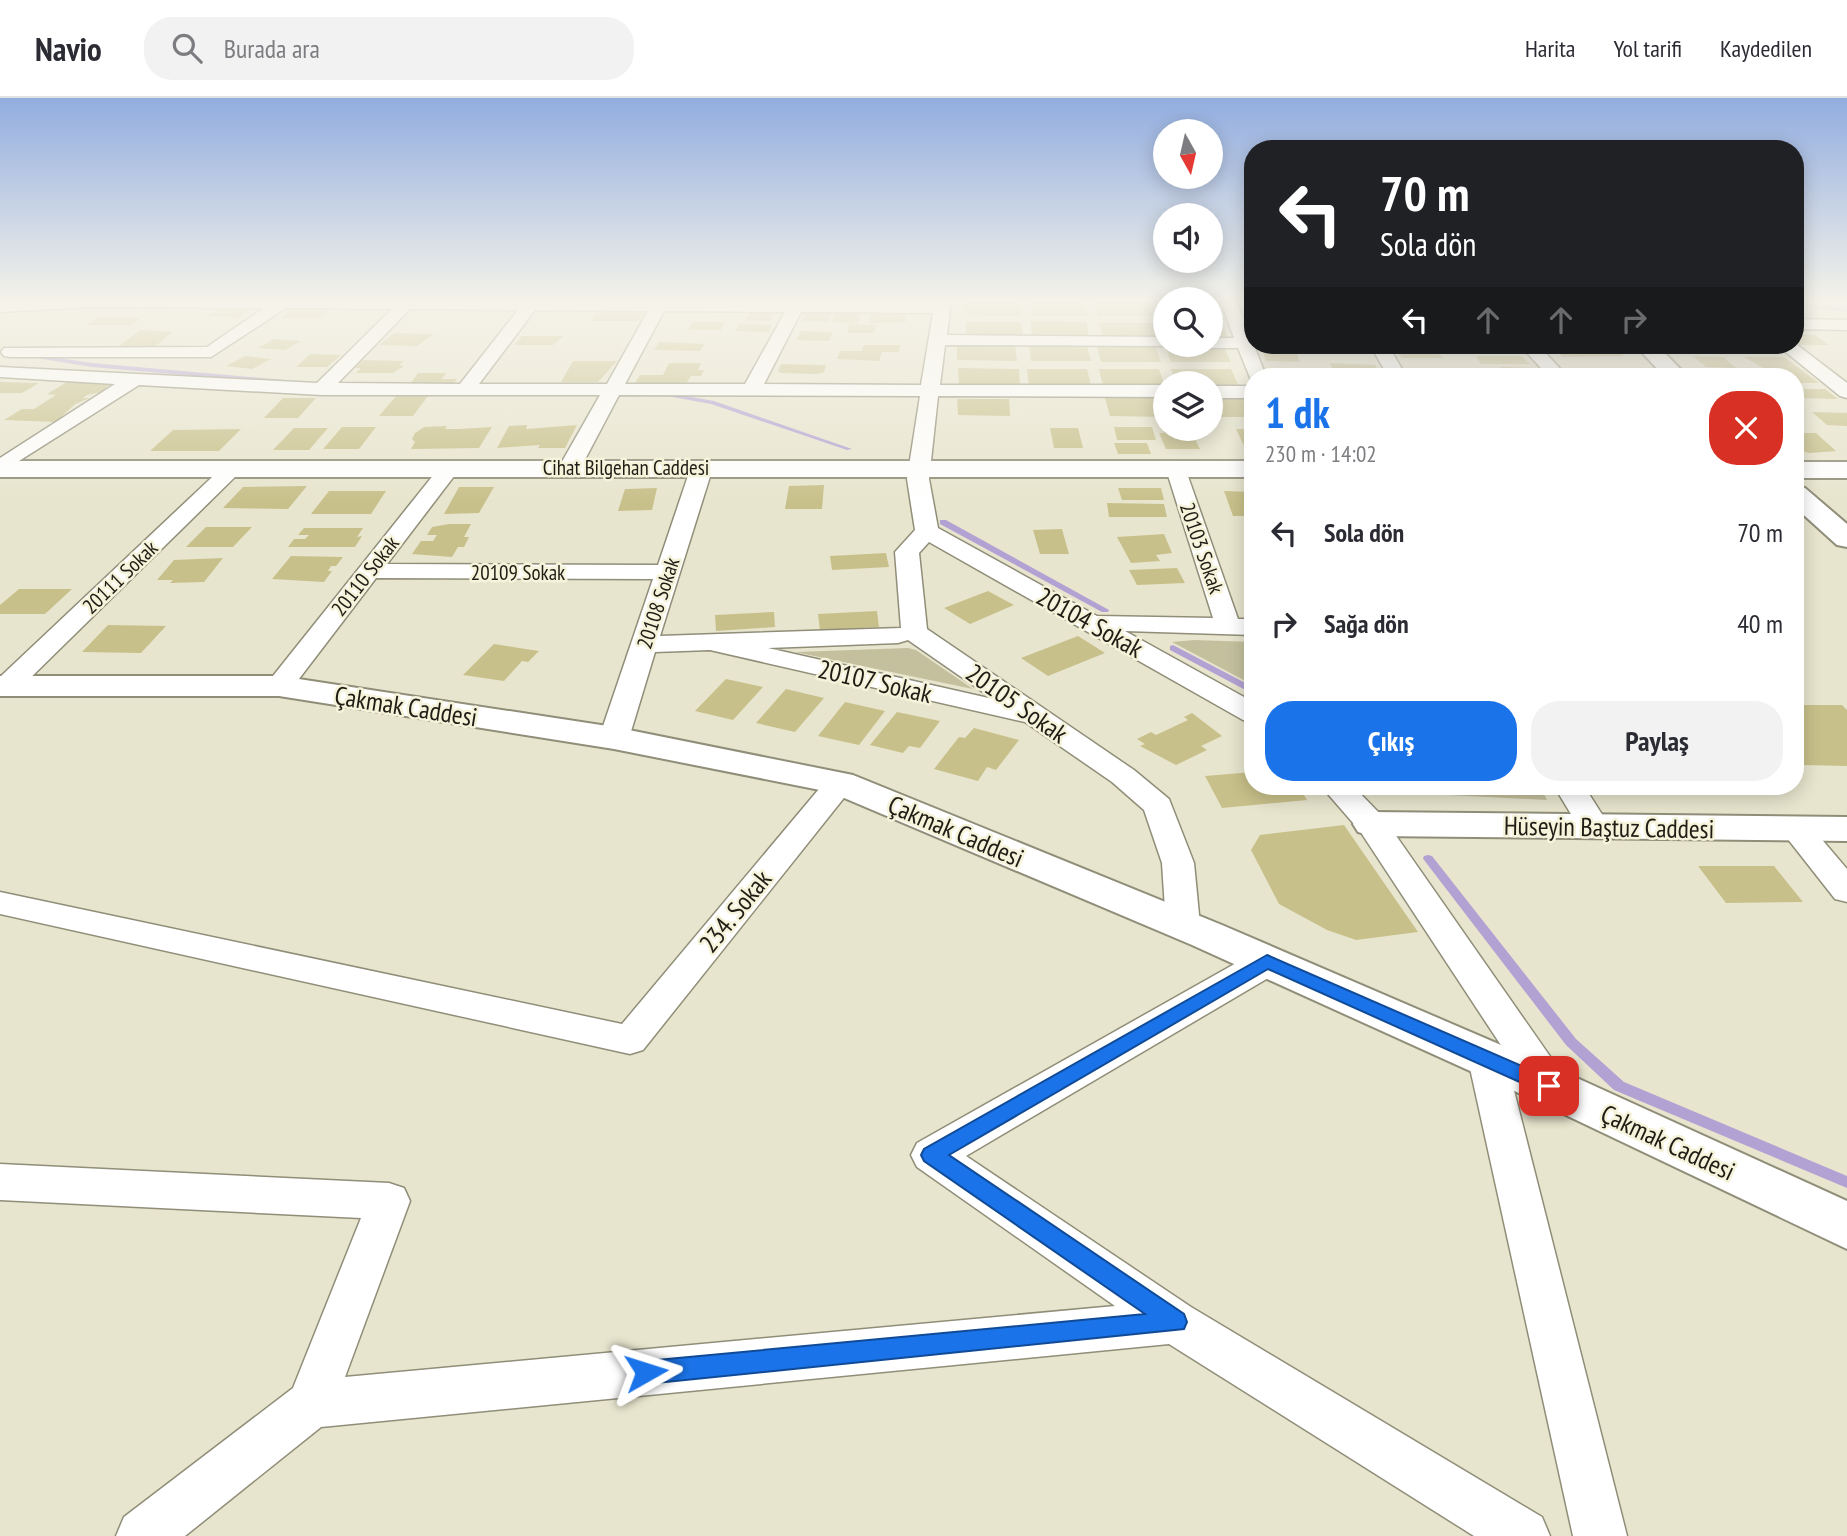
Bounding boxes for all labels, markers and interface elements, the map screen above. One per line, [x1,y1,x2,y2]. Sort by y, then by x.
search box [144,17,634,80]
text: Navio [35,27,102,70]
icon: search [168,29,206,67]
text: Burada ara [224,32,320,65]
text: Harita [1525,33,1575,64]
text: Yol tarifi [1613,33,1682,64]
text: Kaydedilen [1720,33,1812,64]
north arrow [1153,119,1223,189]
map controls [1153,119,1223,441]
text: 70 m [1380,161,1469,225]
icon: left [1265,168,1356,259]
button: sound [1153,203,1223,273]
text: Sola dön [1380,223,1476,265]
button: search [1153,287,1223,357]
icon: left [1396,301,1434,339]
icon: ahead [1469,301,1507,339]
icon: ahead [1542,301,1580,339]
icon: right [1615,301,1653,339]
button: layers [1153,371,1223,441]
text: 1 dk [1265,385,1330,440]
button: close [1709,391,1783,465]
text: 230 m · 14:02 [1265,439,1377,468]
street label: Cihat Bilgehan Caddesi [543,454,709,481]
street label: 20103 Sokak [1174,499,1230,597]
icon: left [1265,514,1303,552]
text: Sola dön [1324,516,1404,549]
text: 70 m [1737,516,1783,549]
street label: 20110 Sokak [325,530,405,622]
street label: 20111 Sokak [77,534,163,620]
street label: 20108 Sokak [631,554,685,652]
street label: 20109 Sokak [471,559,565,586]
street label: 20104 Sokak [1031,579,1149,665]
icon: right [1265,605,1303,643]
text: Sağa dön [1324,607,1409,640]
text: 40 m [1737,607,1783,640]
street label: 20107 Sokak [815,652,935,710]
street label: 20105 Sokak [960,656,1074,750]
street label: Çakmak Caddesi [332,678,480,734]
button: Çıkış [1265,701,1517,781]
button: Paylaş [1531,701,1783,781]
street label: Çakmak Caddesi [883,788,1029,874]
street label: Hüseyin Baştuz Caddesi [1504,809,1714,845]
street label: 234. Sokak [692,863,778,959]
pin [1519,1056,1579,1116]
icon: arrive [1530,1067,1568,1105]
street label: Çakmak Caddesi [1596,1097,1740,1187]
position arrow [609,1335,683,1409]

